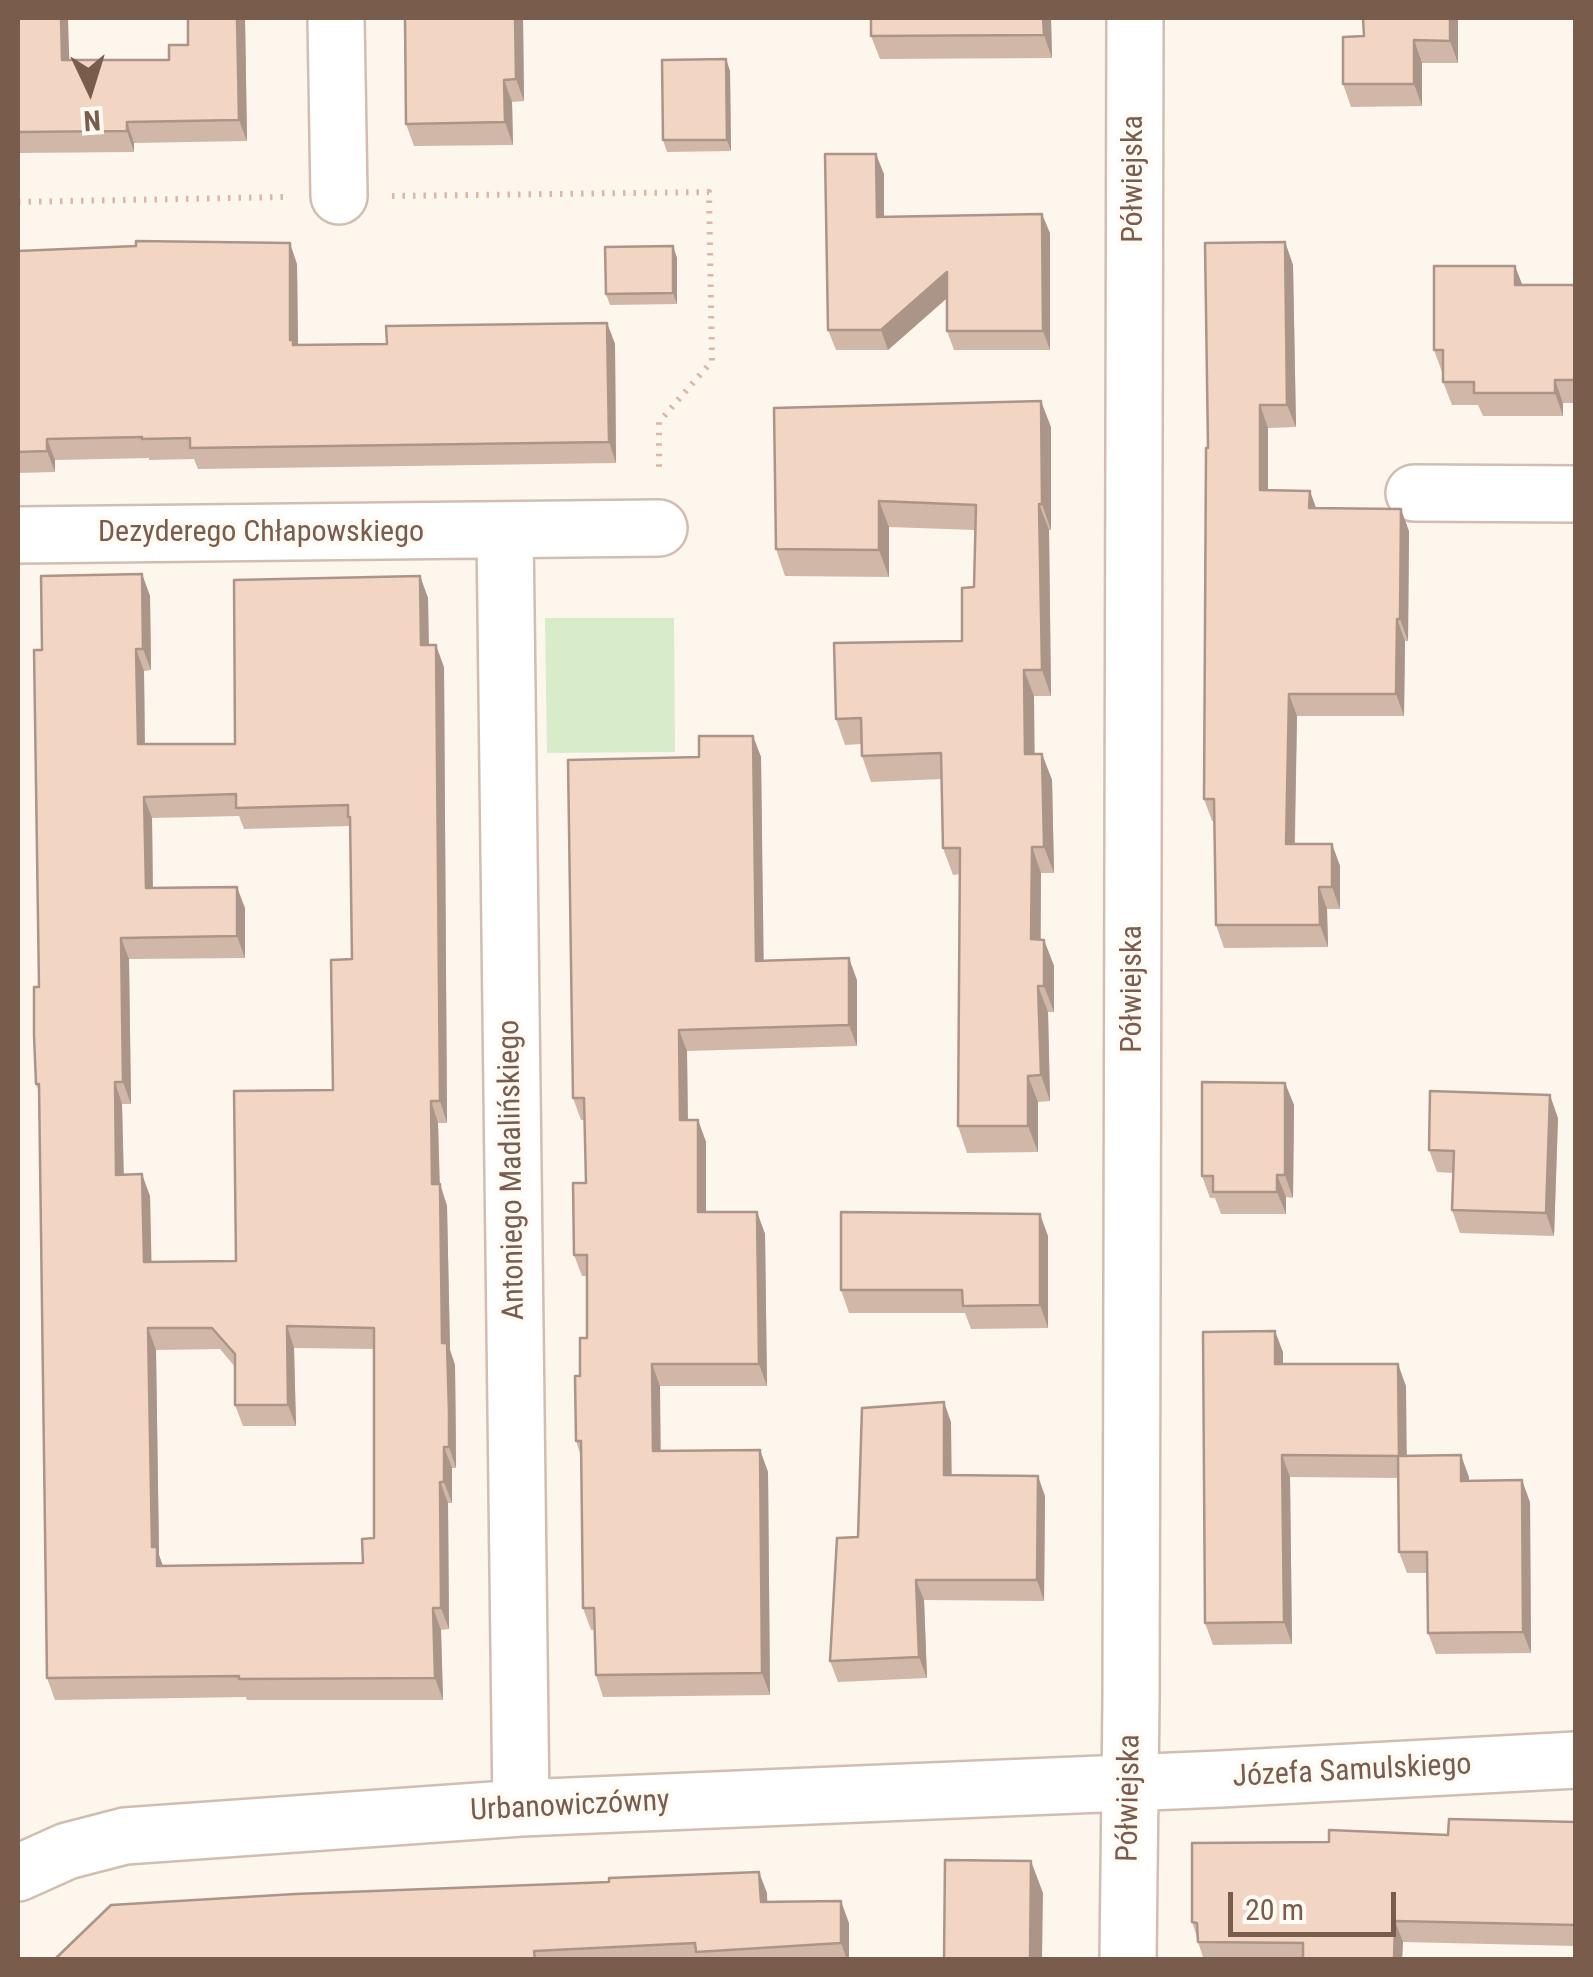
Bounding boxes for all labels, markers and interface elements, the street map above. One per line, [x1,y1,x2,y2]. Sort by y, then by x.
north arrow [40,40,140,140]
text: N [82,103,102,137]
street label: Półwiejska [1116,115,1152,243]
street label: Dezyderego Chłapowskiego [98,515,424,551]
street label: Półwiejska [1115,925,1151,1053]
street label: Antoniego Madalińskiego [492,1020,534,1320]
street label: Półwiejska [1111,1734,1149,1862]
street label: Józefa Samulskiego [1232,1748,1472,1796]
street label: Urbanowiczówny [469,1784,671,1830]
scale bar [1233,1872,1400,1934]
text: 20 m [1245,1892,1304,1927]

